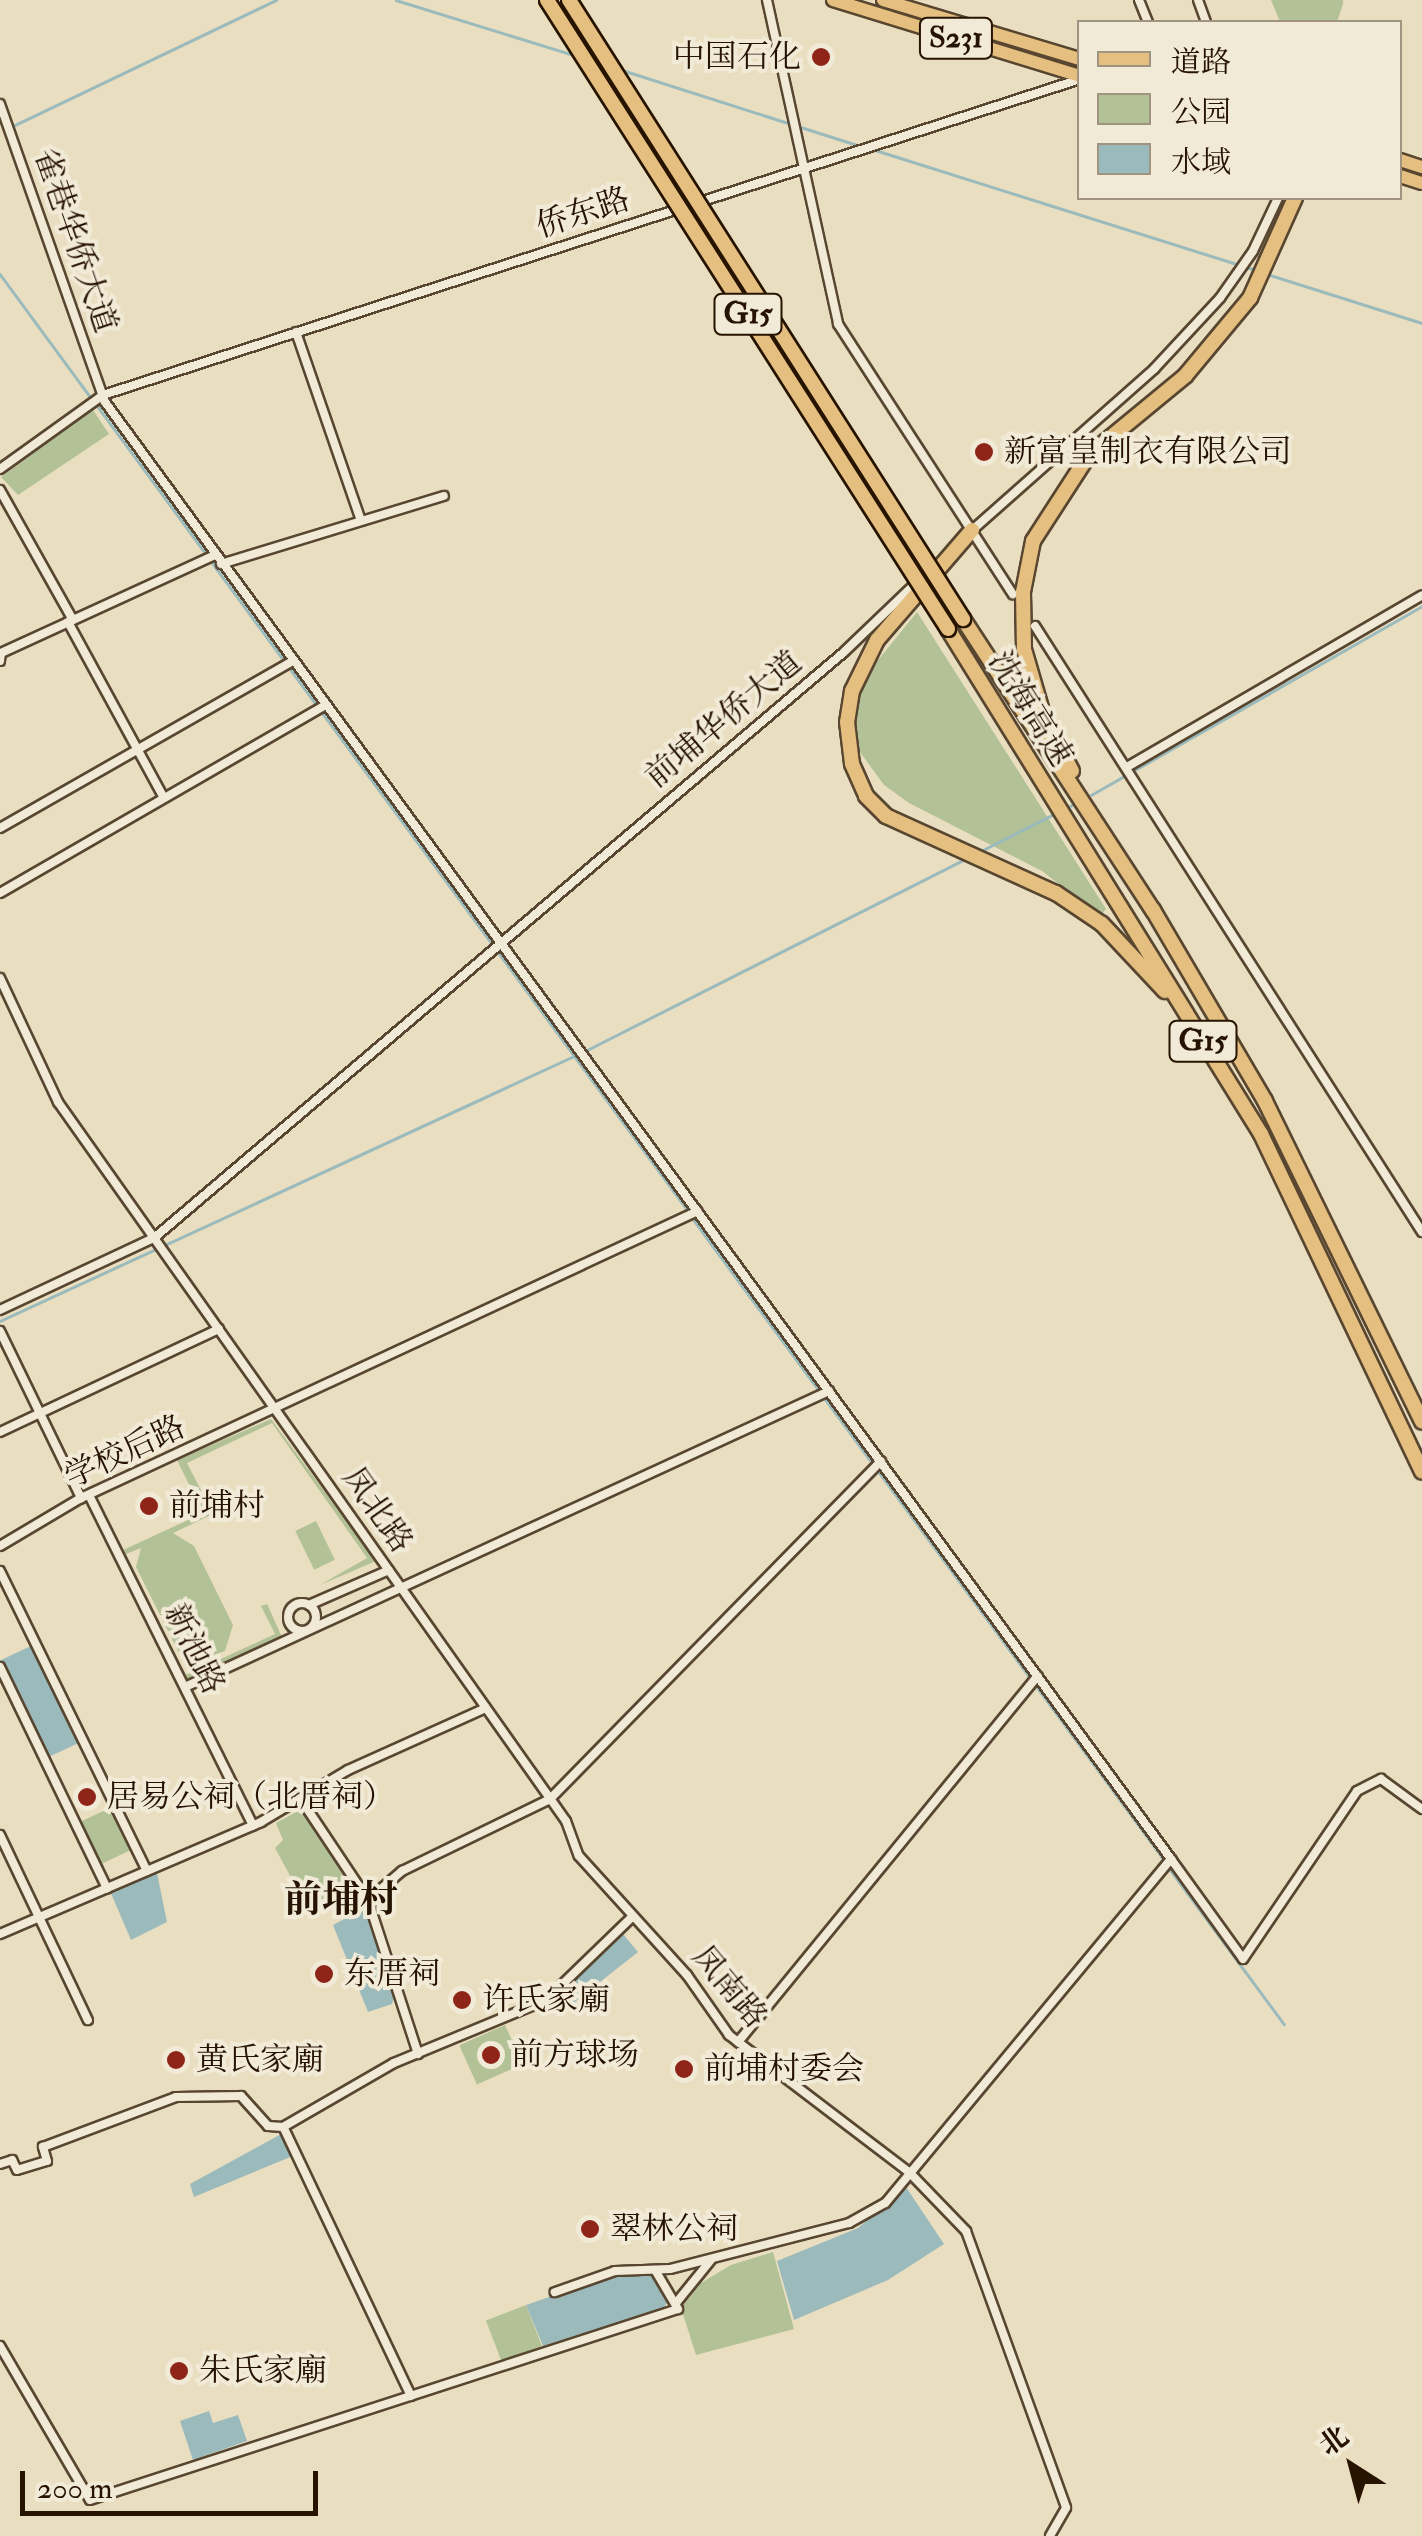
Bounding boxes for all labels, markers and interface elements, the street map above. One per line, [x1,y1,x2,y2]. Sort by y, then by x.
road number: S231 [918,13,994,63]
legend [1077,20,1402,200]
place label: 中国石化 [673,38,801,76]
text: 道路 [1171,44,1231,81]
marker: 中国石化 [810,46,832,68]
text: 公园 [1171,94,1231,131]
street label: 雀巷华侨大道 [26,144,124,338]
text: 水域 [1171,144,1231,181]
street label: 侨东路 [531,180,635,246]
road number: G15 [713,289,783,339]
place label: 新富皇制衣有限公司 [1004,433,1292,471]
marker: 新富皇制衣有限公司 [973,441,995,463]
street label: 前埔华侨大道 [638,644,810,796]
street label: 沈海高速 [980,645,1080,773]
road number: G15 [1168,1016,1238,1066]
street label: 学校后路 [59,1408,191,1496]
street label: 凤北路 [334,1460,420,1560]
place label: 前埔村 [169,1487,265,1525]
marker: 前埔村 [138,1495,160,1517]
street label: 新池路 [156,1597,232,1701]
place label: 居易公祠（北厝祠） [107,1778,395,1816]
marker: 居易公祠（北厝祠） [76,1786,98,1808]
district label: 前埔村 [284,1878,398,1924]
street label: 凤南路 [683,1938,775,2036]
place label: 东厝祠 [344,1955,440,1993]
marker: 东厝祠 [313,1963,335,1985]
place label: 许氏家廟 [482,1981,610,2019]
marker: 许氏家廟 [451,1989,473,2011]
place label: 前方球场 [511,2036,639,2074]
place label: 黄氏家廟 [196,2041,324,2079]
marker: 前方球场 [480,2044,502,2066]
marker: 黄氏家廟 [165,2049,187,2071]
place label: 前埔村委会 [704,2050,864,2088]
marker: 前埔村委会 [673,2058,695,2080]
place label: 翠林公祠 [610,2210,738,2248]
marker: 翠林公祠 [579,2218,601,2240]
place label: 朱氏家廟 [199,2352,327,2390]
marker: 朱氏家廟 [168,2360,190,2382]
north arrow [1302,2416,1402,2516]
text: 北 [1312,2419,1356,2464]
scale bar [25,2451,322,2513]
text: 200 m [37,2470,113,2507]

